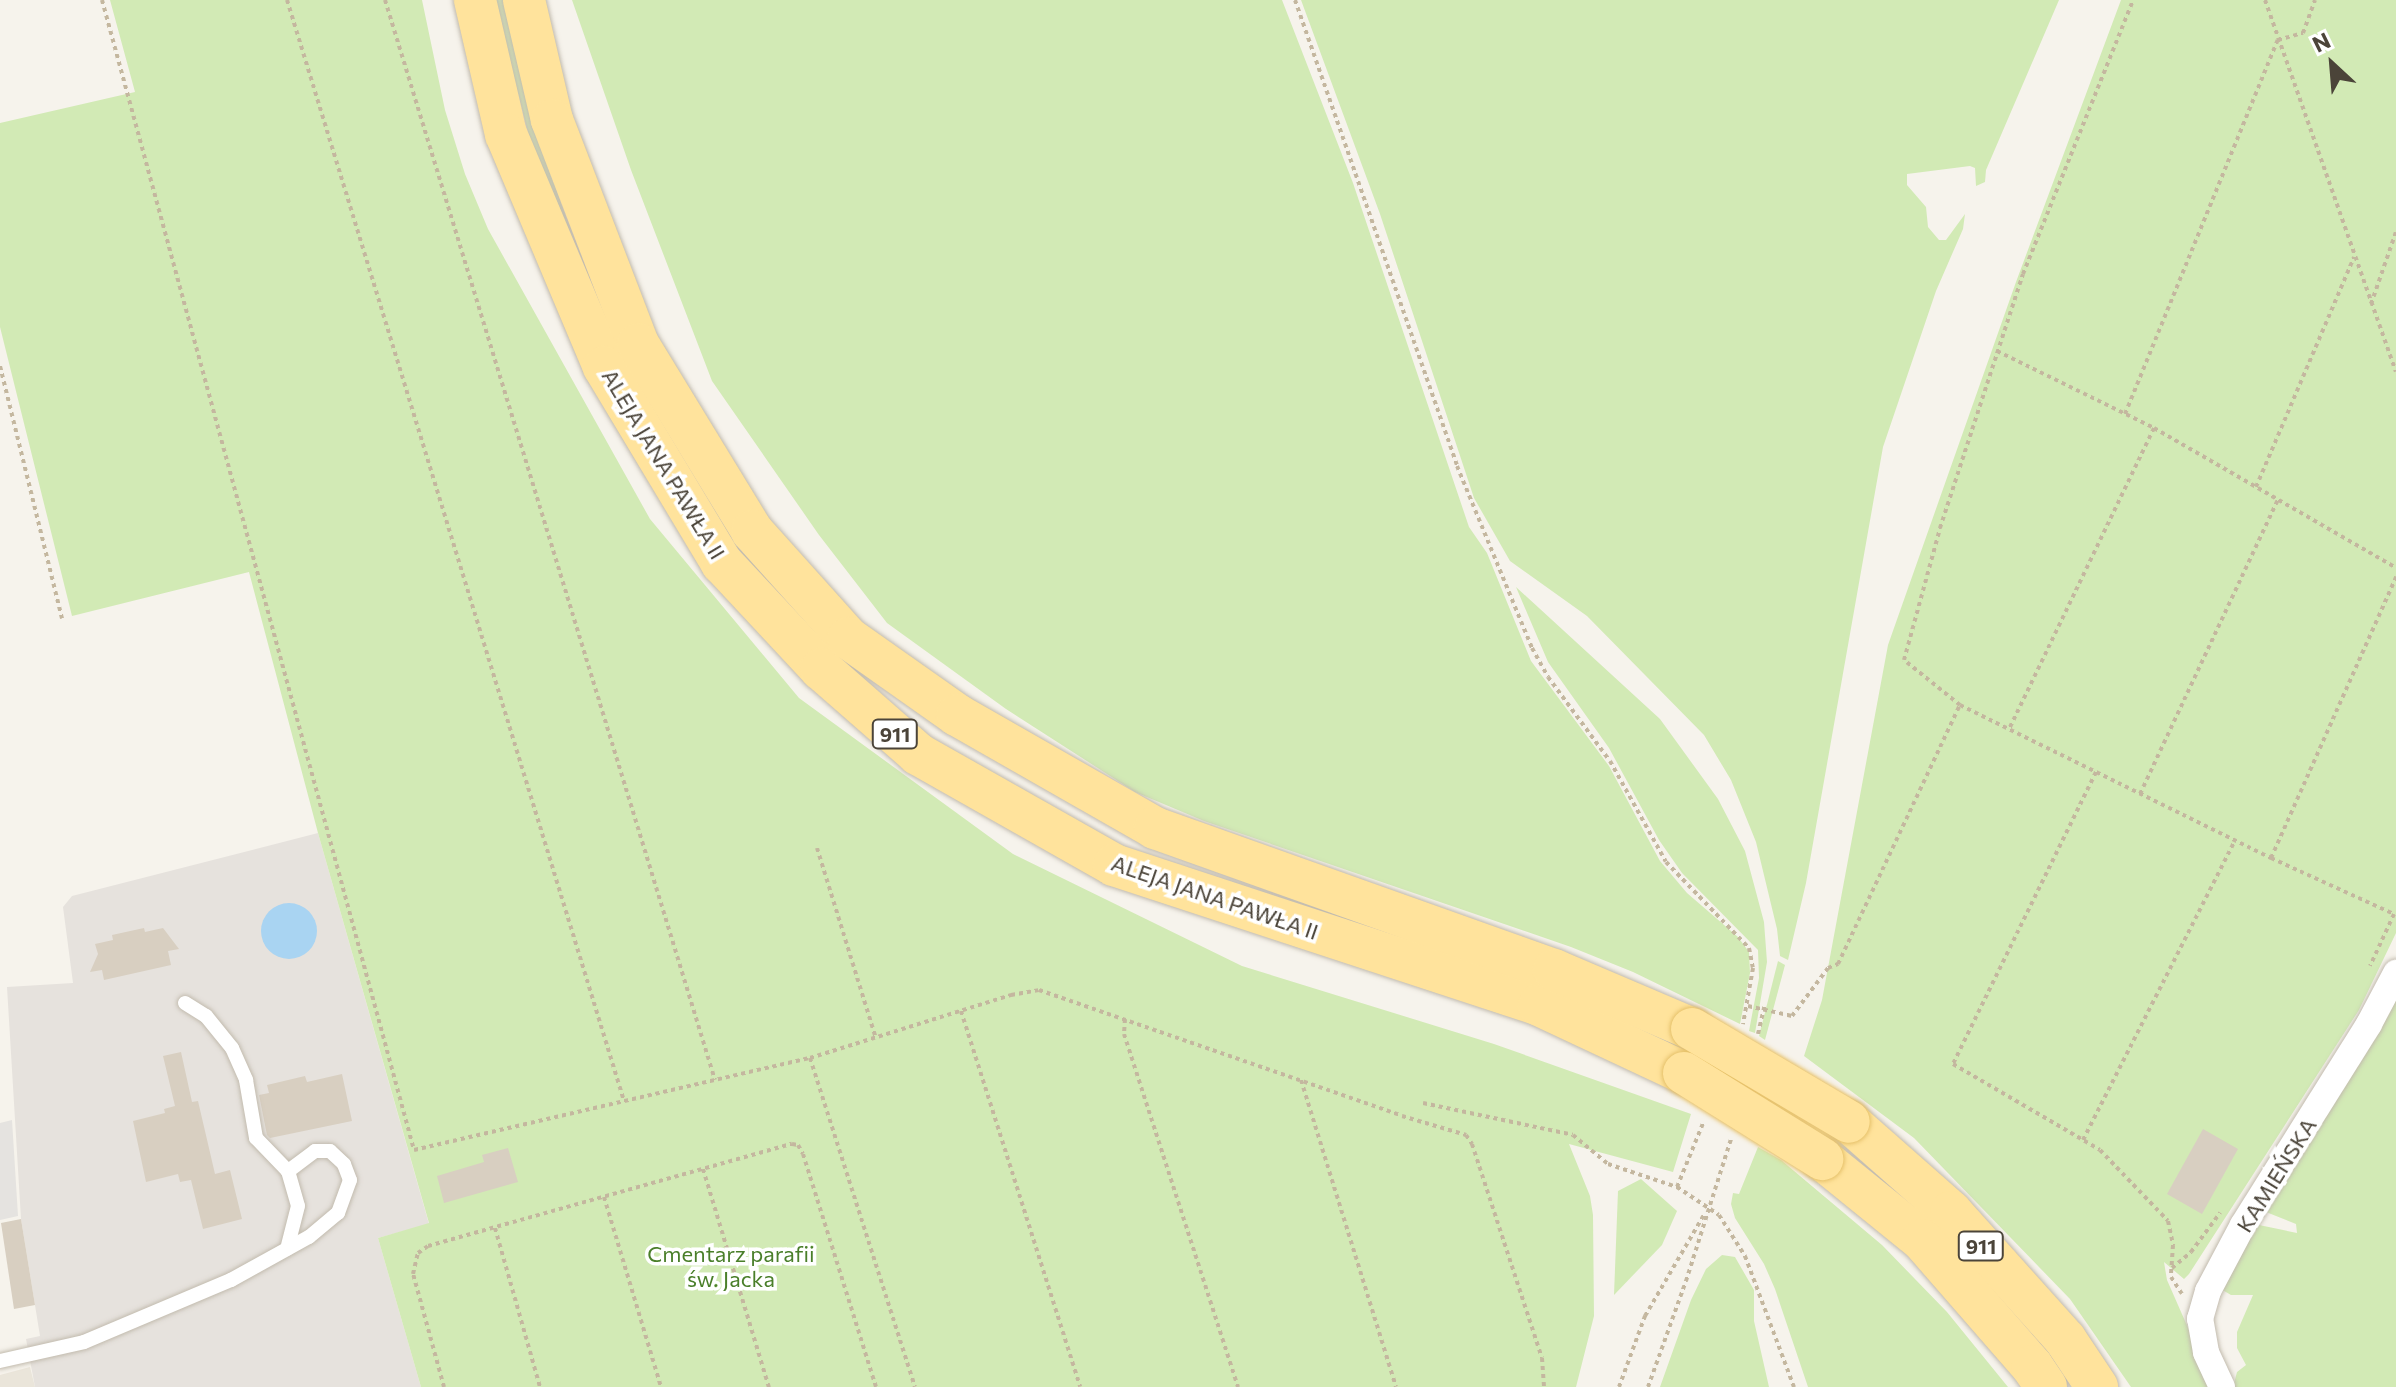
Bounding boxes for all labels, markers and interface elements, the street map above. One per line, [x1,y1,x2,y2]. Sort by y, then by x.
north arrow [2292,24,2372,104]
text: N [2308,26,2335,58]
street label: ALEJA JANA PAWŁA II [597,364,731,564]
road number: 911 [871,718,919,750]
street label: ALEJA JANA PAWŁA II [1108,849,1322,945]
street label: KAMIEŃSKA [2230,1113,2322,1237]
road number: 911 [1957,1230,2005,1262]
park label: Cmentarz parafii św. Jacka [647,1240,815,1292]

